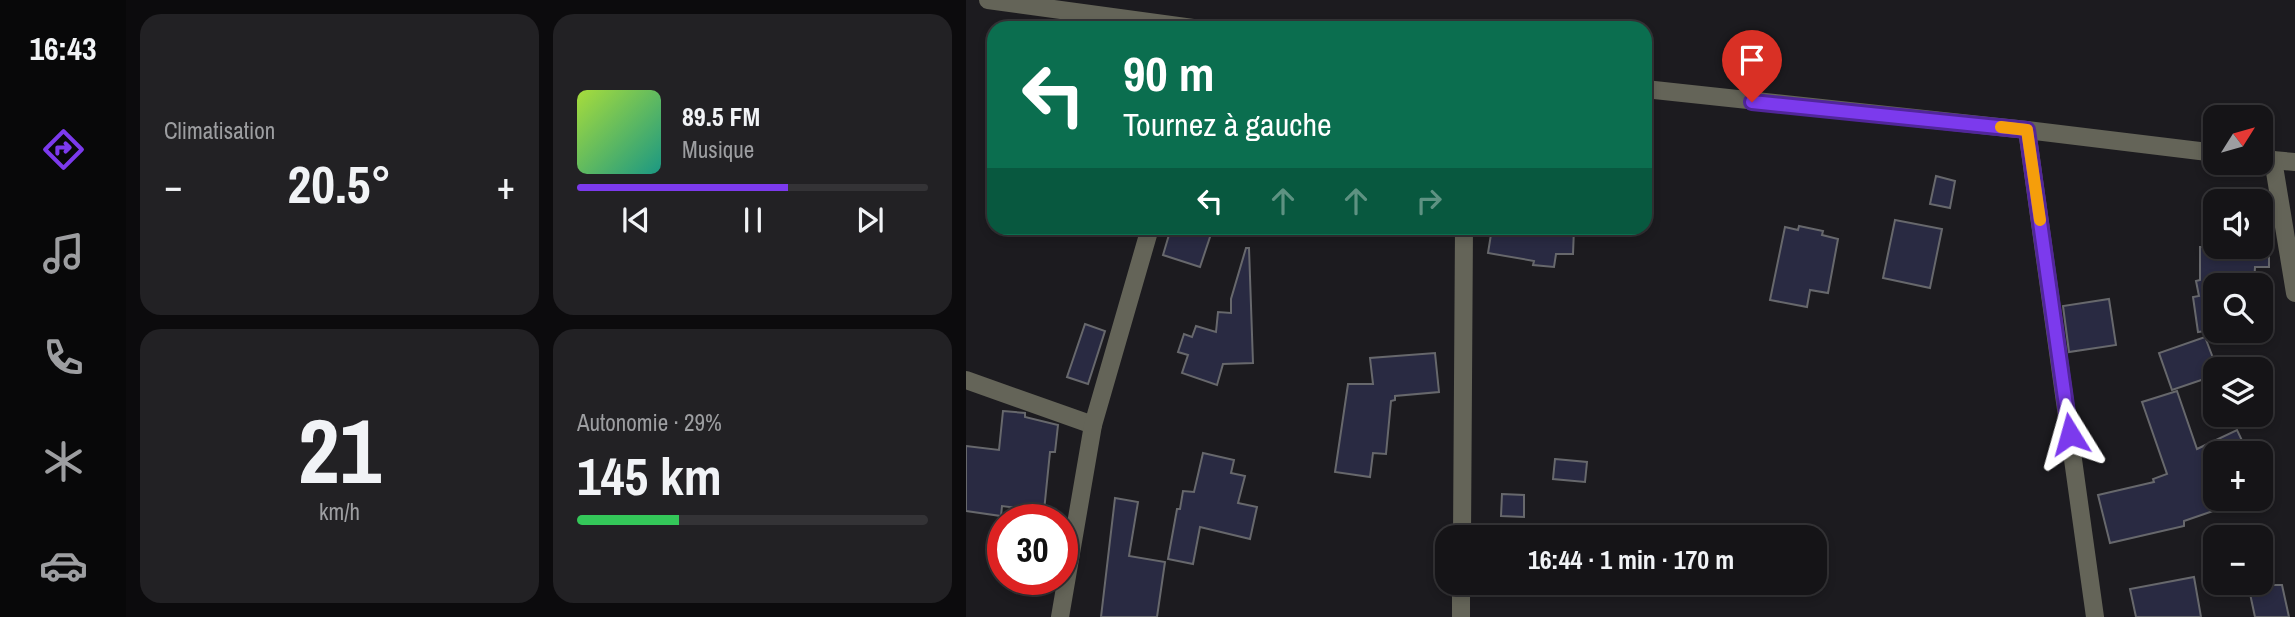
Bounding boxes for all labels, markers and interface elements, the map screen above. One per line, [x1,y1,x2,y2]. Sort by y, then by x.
text: 16:43 [29,27,97,70]
pin [1722,30,1782,102]
text: 90 m [1123,40,1215,106]
icon: arrive [1733,41,1771,79]
icon: left [1008,49,1099,140]
text: 89.5 FM [682,99,760,134]
text: Tournez à gauche [1123,103,1332,146]
north arrow [2203,105,2273,175]
map controls [2203,105,2273,595]
text: Climatisation [164,115,275,146]
icon: directions [39,125,88,174]
text: Musique [682,134,754,165]
text: 20.5° [288,149,391,219]
text: − [164,160,182,211]
text: + [497,160,515,211]
icon: left [1191,182,1229,220]
icon: ahead [1264,182,1302,220]
icon: ahead [1337,182,1375,220]
icon: right [1410,182,1448,220]
button: sound [2203,189,2273,259]
icon: previous [617,201,655,239]
icon: pause [734,201,772,239]
icon: next [851,201,889,239]
icon: music [39,229,88,278]
button: search [2203,273,2273,343]
icon: phone [39,333,88,382]
button: layers [2203,357,2273,427]
text: 21 [298,389,381,511]
position arrow [2033,397,2107,471]
text: Autonomie · 29% [577,407,722,438]
icon: climate [39,437,88,486]
text: 145 km [577,441,722,511]
button: + [2203,441,2273,511]
text: km/h [319,496,360,527]
speed limit sign: 30 [987,504,1078,595]
button: − [2203,525,2273,595]
icon: car [39,541,88,590]
text: 16:44 · 1 min · 170 m [1528,542,1734,577]

